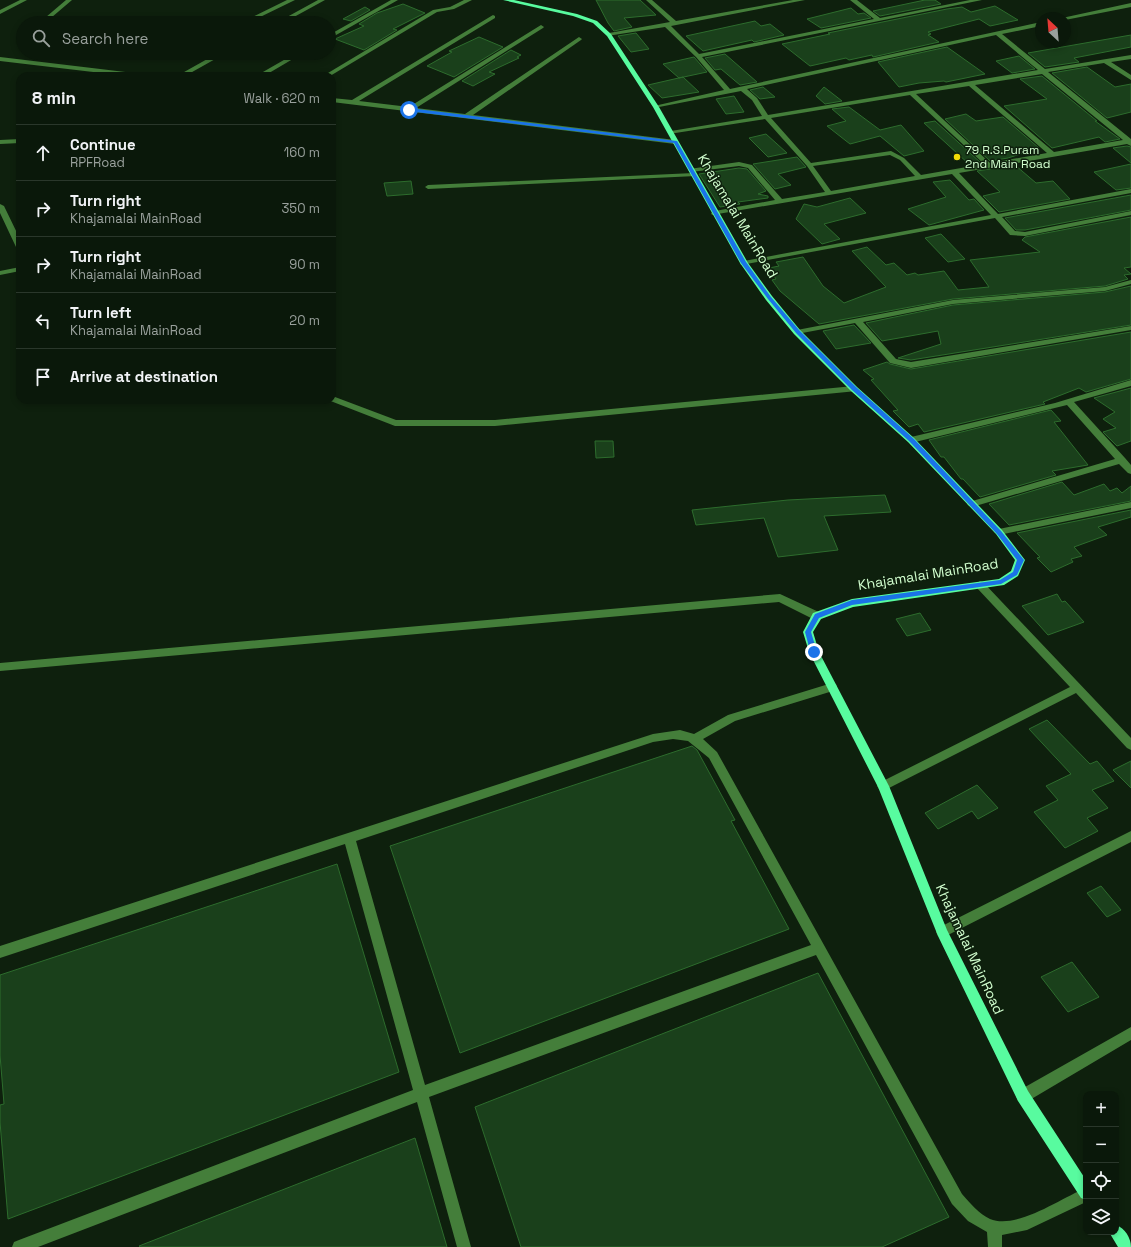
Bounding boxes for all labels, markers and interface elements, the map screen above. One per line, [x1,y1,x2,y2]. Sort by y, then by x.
north arrow [1035,12,1071,48]
search box [16,16,336,60]
icon: search [30,27,52,49]
text: Search here [62,29,148,48]
text: 8 min [32,87,76,109]
text: Walk · 620 m [243,90,320,107]
route start [400,101,418,119]
text: Continue [70,135,136,154]
icon: ahead [32,142,54,164]
place label: 79 R.S.Puram 2nd Main Road [965,142,1051,172]
text: 160 m [284,144,320,161]
street label: Khajamalai MainRoad [694,151,782,281]
marker: 79 R.S.Puram 2nd Main Road [952,152,962,162]
text: RPFRoad [70,154,125,171]
text: Turn right [70,191,141,210]
icon: right [32,198,54,220]
text: 350 m [282,200,320,217]
text: Khajamalai MainRoad [70,210,202,227]
text: Turn right [70,247,141,266]
icon: right [32,254,54,276]
text: 90 m [289,256,320,273]
text: Khajamalai MainRoad [70,266,202,283]
text: Turn left [70,303,132,322]
icon: left [32,310,54,332]
text: 20 m [289,312,320,329]
text: Khajamalai MainRoad [70,322,202,339]
icon: arrive [32,366,54,388]
text: Arrive at destination [70,367,218,386]
street label: Khajamalai MainRoad [857,554,999,594]
route end [805,643,823,661]
street label: Khajamalai MainRoad [932,881,1008,1017]
map controls [1083,1091,1119,1235]
button: + [1083,1091,1119,1127]
button: − [1083,1127,1119,1163]
button: locate [1083,1163,1119,1199]
button: layers [1083,1199,1119,1235]

